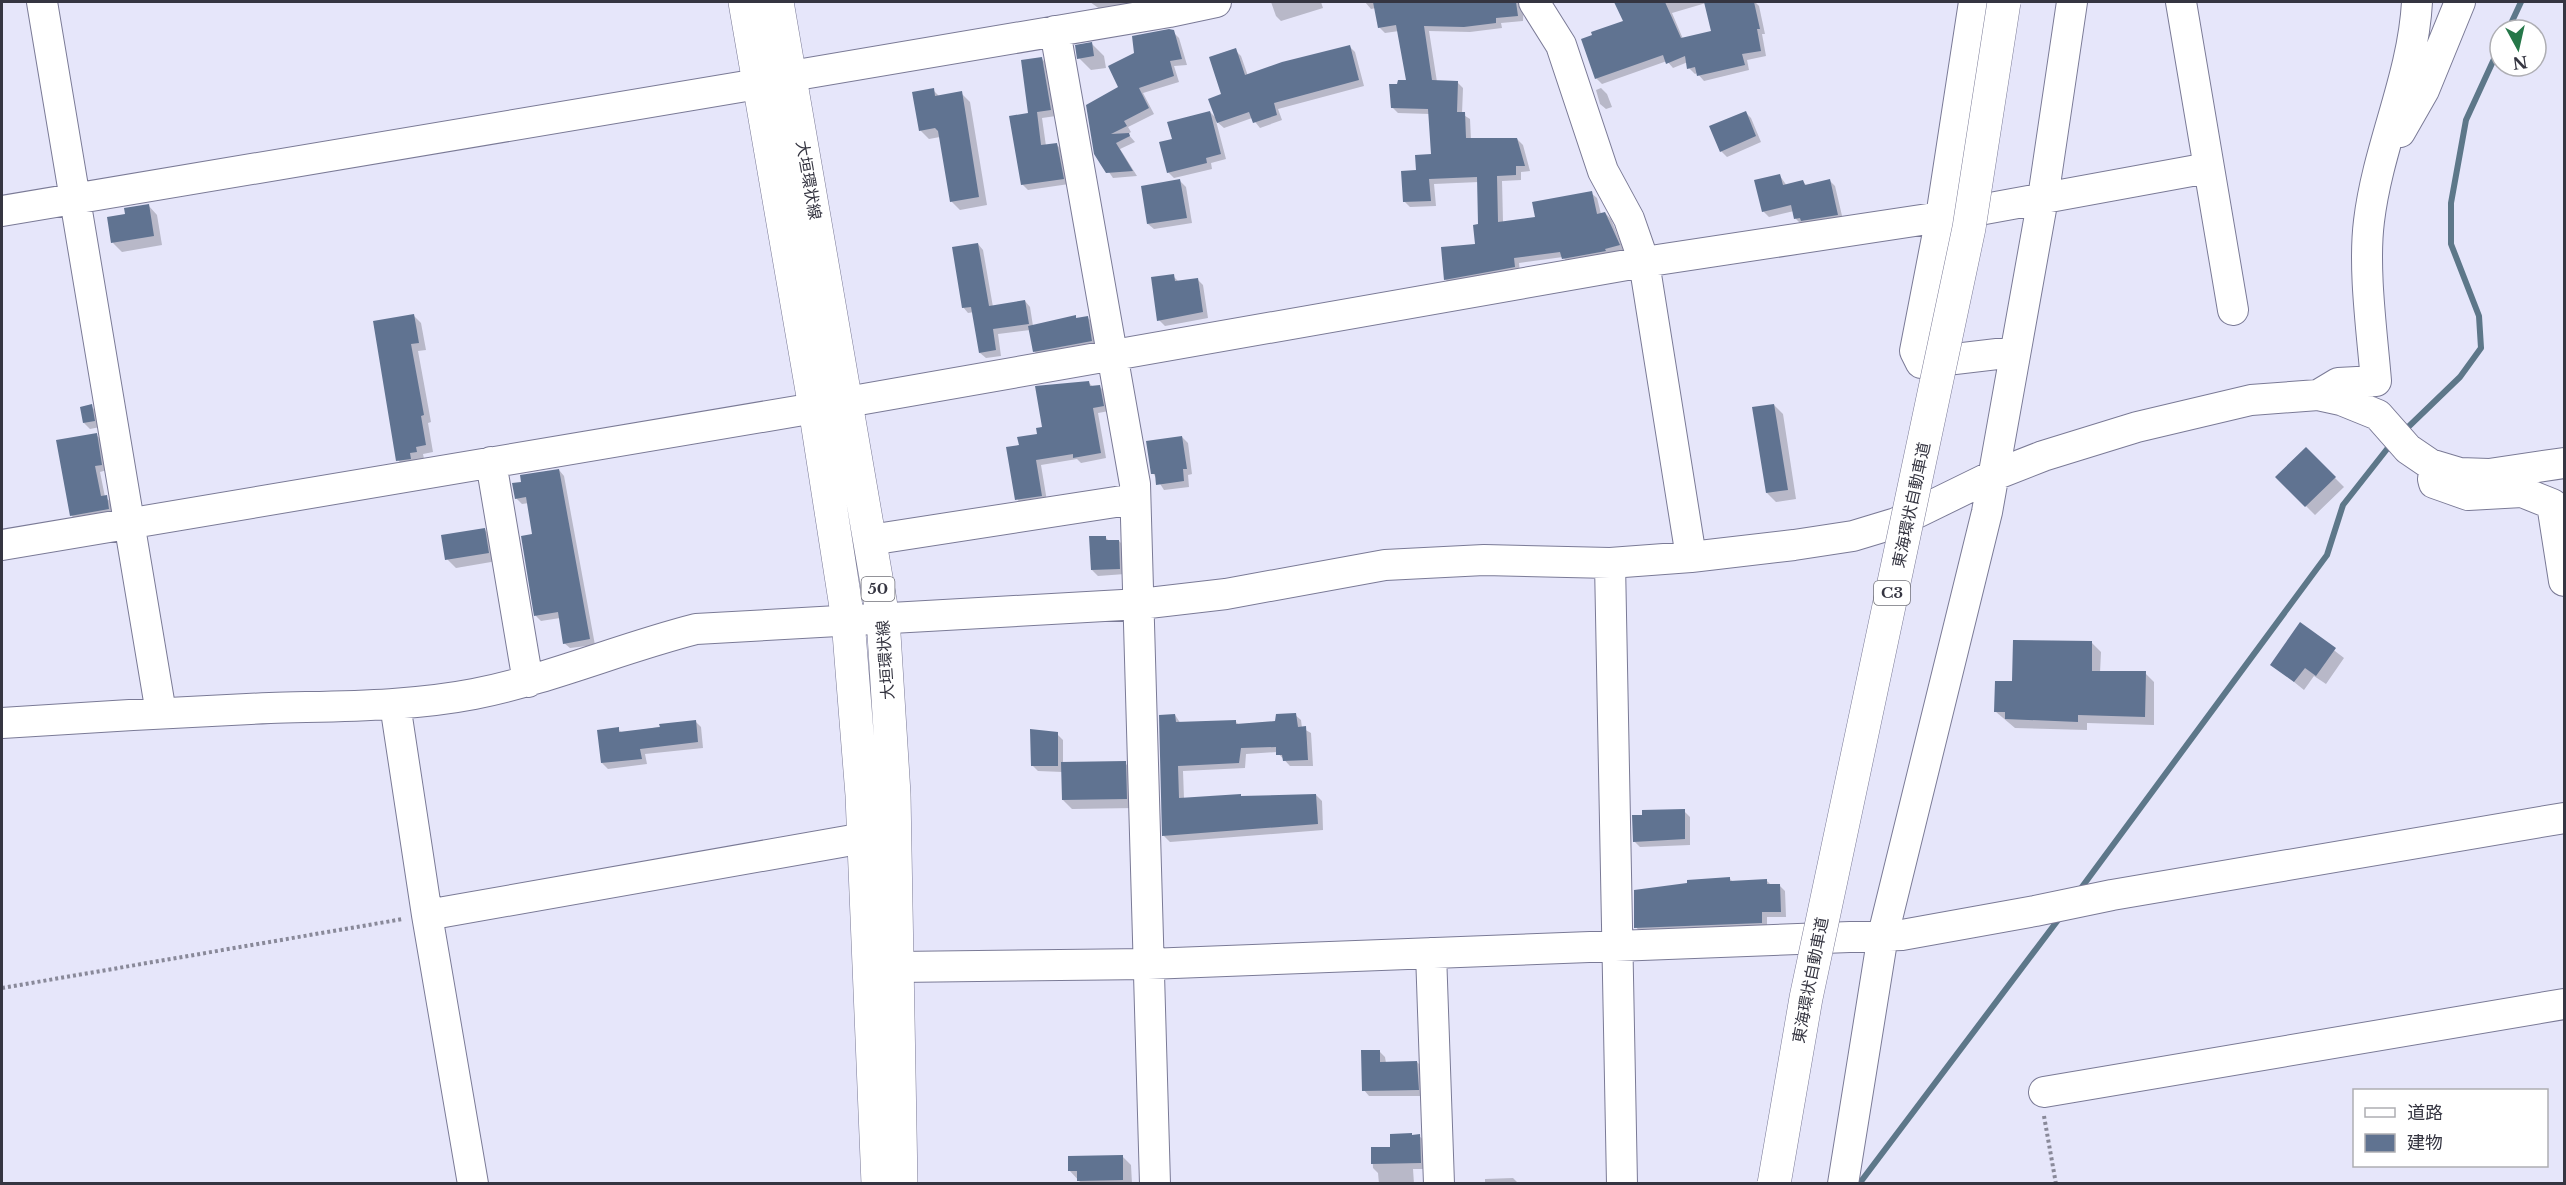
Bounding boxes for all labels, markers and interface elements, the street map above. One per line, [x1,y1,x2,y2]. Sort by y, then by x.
north arrow [2488,18,2548,78]
text: N [2511,52,2529,74]
street label: 大垣環状線 [792,139,826,221]
street label: 東海環状自動車道 [1888,440,1934,570]
road number: 50 [862,577,894,601]
road number: C3 [1874,581,1910,605]
street label: 大垣環状線 [872,619,898,701]
street label: 東海環状自動車道 [1788,915,1832,1045]
legend [2353,1089,2548,1167]
text: 道路 [2407,1102,2443,1124]
text: 建物 [2407,1132,2443,1154]

